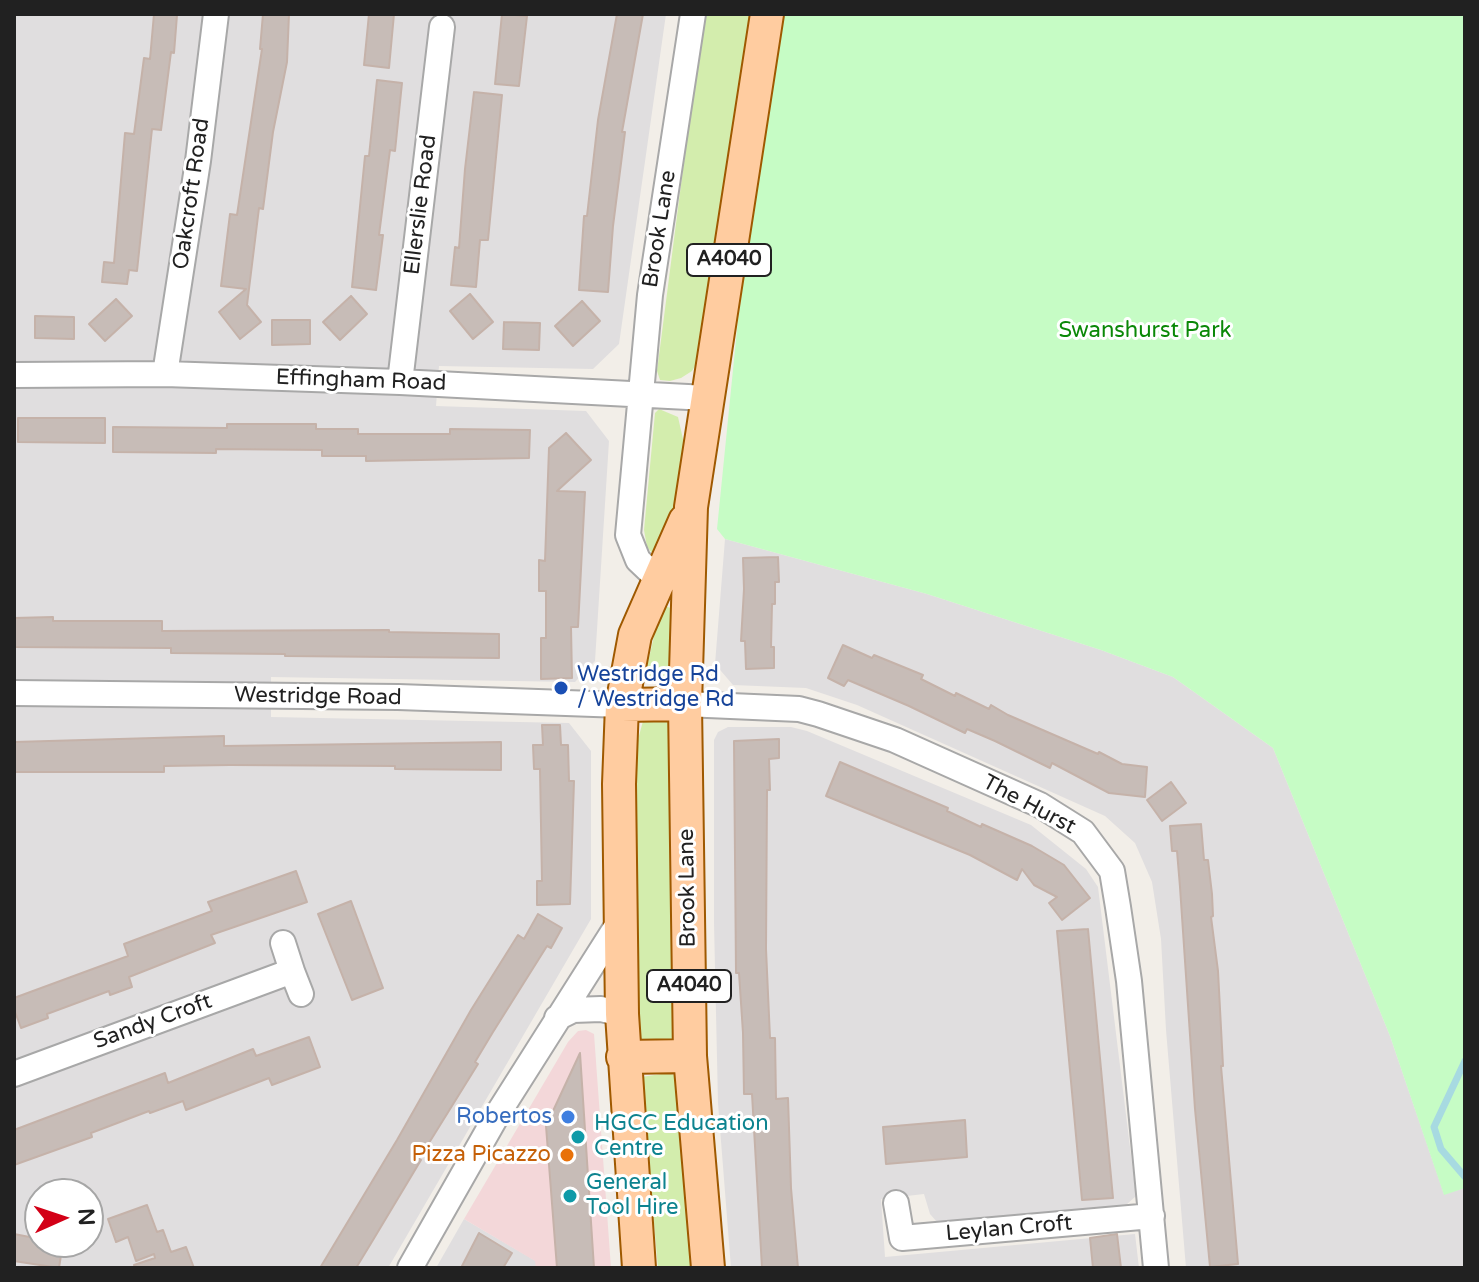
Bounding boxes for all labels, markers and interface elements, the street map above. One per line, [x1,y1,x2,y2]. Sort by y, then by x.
street label: Oakcroft Road [168,117,216,271]
street label: Ellerslie Road [399,133,443,277]
street label: Brook Lane [638,168,682,290]
road number: A4040 [687,244,771,276]
park label: Swanshurst Park [1058,318,1232,344]
street label: Effingham Road [275,365,447,397]
place label: Westridge Rd / Westridge Rd [577,662,734,714]
marker: Westridge Rd / Westridge Rd [552,679,570,697]
street label: Westridge Road [234,682,402,712]
street label: The Hurst [978,769,1080,841]
street label: Brook Lane [674,829,702,947]
road number: A4040 [647,970,731,1002]
street label: Sandy Croft [90,988,216,1056]
place label: Robertos [456,1104,552,1130]
marker: Robertos [559,1108,577,1126]
place label: HGCC Education Centre [594,1111,769,1162]
marker: HGCC Education Centre [569,1128,587,1146]
place label: Pizza Picazzo [411,1142,551,1168]
marker: Pizza Picazzo [558,1146,576,1164]
place label: General Tool Hire [586,1170,678,1222]
north arrow [24,1178,104,1258]
marker: General Tool Hire [561,1187,579,1205]
text: N [73,1207,99,1226]
street label: Leylan Croft [945,1210,1073,1248]

